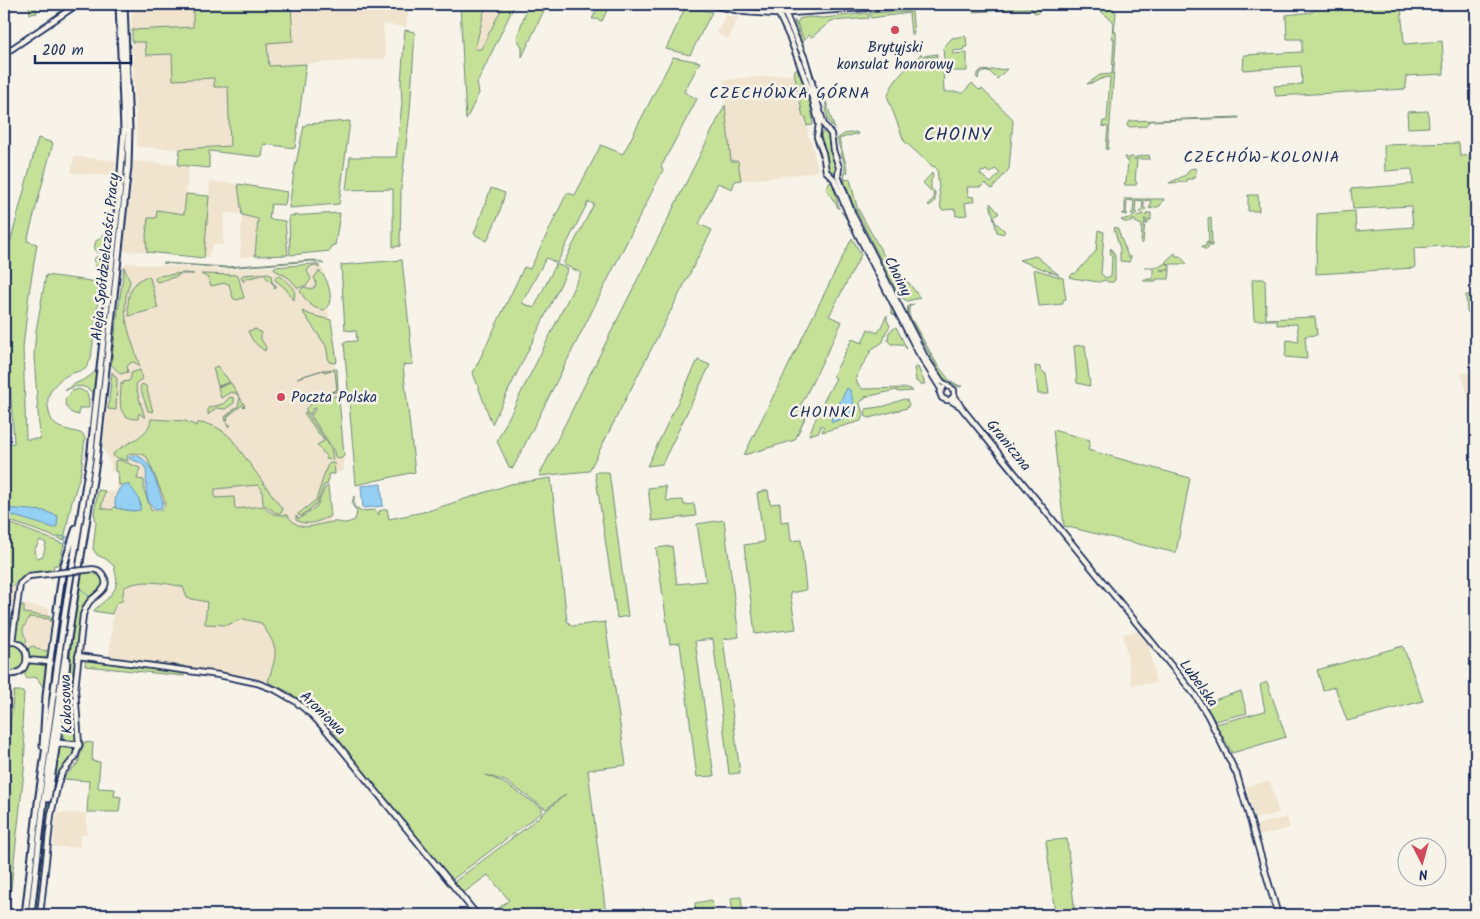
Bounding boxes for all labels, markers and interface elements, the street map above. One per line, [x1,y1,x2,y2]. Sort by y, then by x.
marker: Brytyjski konsulat honorowy [889,24,901,36]
scale bar [35,32,131,64]
place label: Brytyjski konsulat honorowy [837,36,954,77]
text: 200 m [42,39,84,63]
district label: CZECHÓWKA GÓRNA [709,81,871,106]
district label: CHOINY [924,121,992,150]
district label: CZECHÓW-KOLONIA [1183,145,1341,170]
street label: Aleja Spółdzielczości Pracy [85,171,127,342]
street label: Choiny [877,252,918,302]
place label: Poczta Polska [291,386,377,410]
marker: Poczta Polska [275,391,287,403]
district label: CHOINKI [789,400,857,425]
street label: Graniczna [980,414,1037,477]
street label: Lubelska [1173,655,1224,713]
street label: Kokosowa [54,674,80,734]
street label: Aroniowa [294,686,351,742]
north arrow [1398,836,1448,886]
text: N [1418,863,1429,885]

